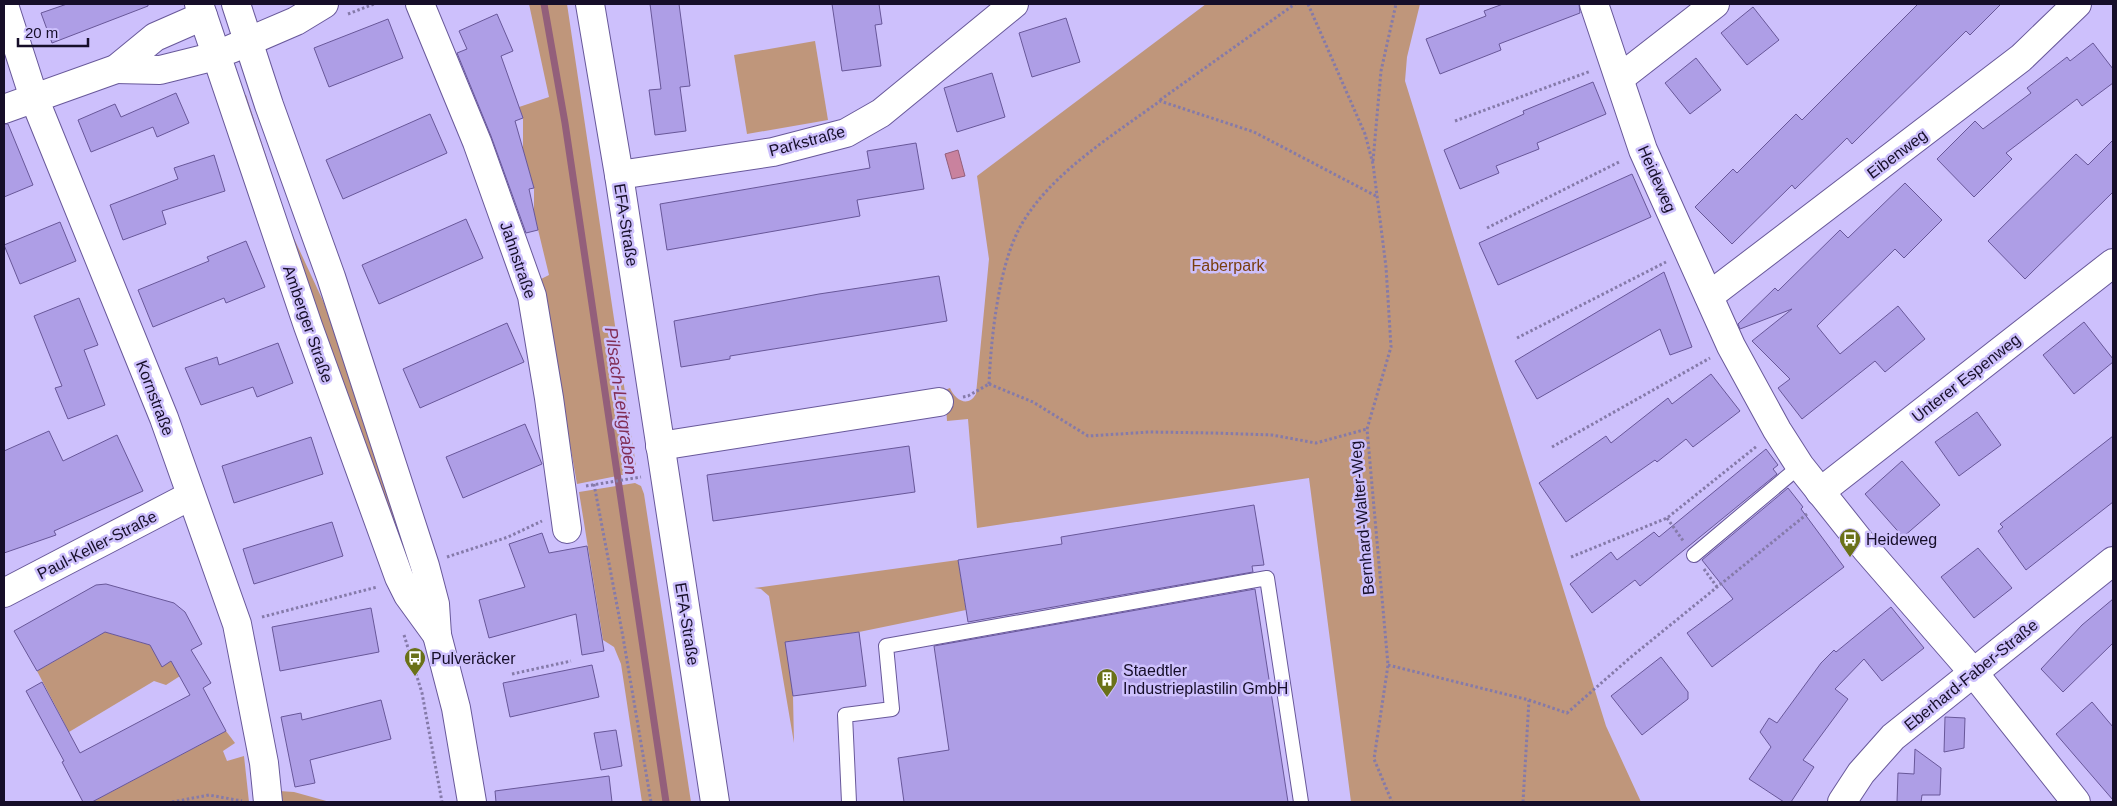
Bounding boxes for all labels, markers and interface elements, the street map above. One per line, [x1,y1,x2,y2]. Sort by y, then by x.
scale bar [18,15,88,47]
text: 20 m [25,24,58,41]
street label: Parkstraße [767,123,847,159]
street label: Eibenweg [1864,126,1930,182]
street label: Heideweg [1635,143,1679,215]
street label: EFA-Straße [611,182,641,268]
street label: Jahnstraße [497,219,539,301]
park label: Faberpark [1192,257,1265,274]
street label: Amberger Straße [280,263,336,385]
water label: Pilsach-Leitgraben [601,326,641,476]
street label: Unterer Espenweg [1909,331,2023,425]
street label: Kornstraße [133,358,177,438]
street label: Bernhard-Walter-Weg [1347,440,1377,596]
street label: Paul-Keller-Straße [35,508,160,582]
bus stop icon: Heideweg [1838,527,1862,558]
place label: Heideweg [1866,531,1937,548]
street label: EFA-Straße [672,581,702,667]
street label: Eberhard-Faber-Straße [1901,616,2041,734]
bus stop icon: Pulveräcker [403,646,427,677]
place label: Pulveräcker [431,650,516,667]
place label: Staedtler Industrieplastilin GmbH [1123,662,1288,697]
building icon: Staedtler Industrieplastilin GmbH [1095,667,1119,698]

